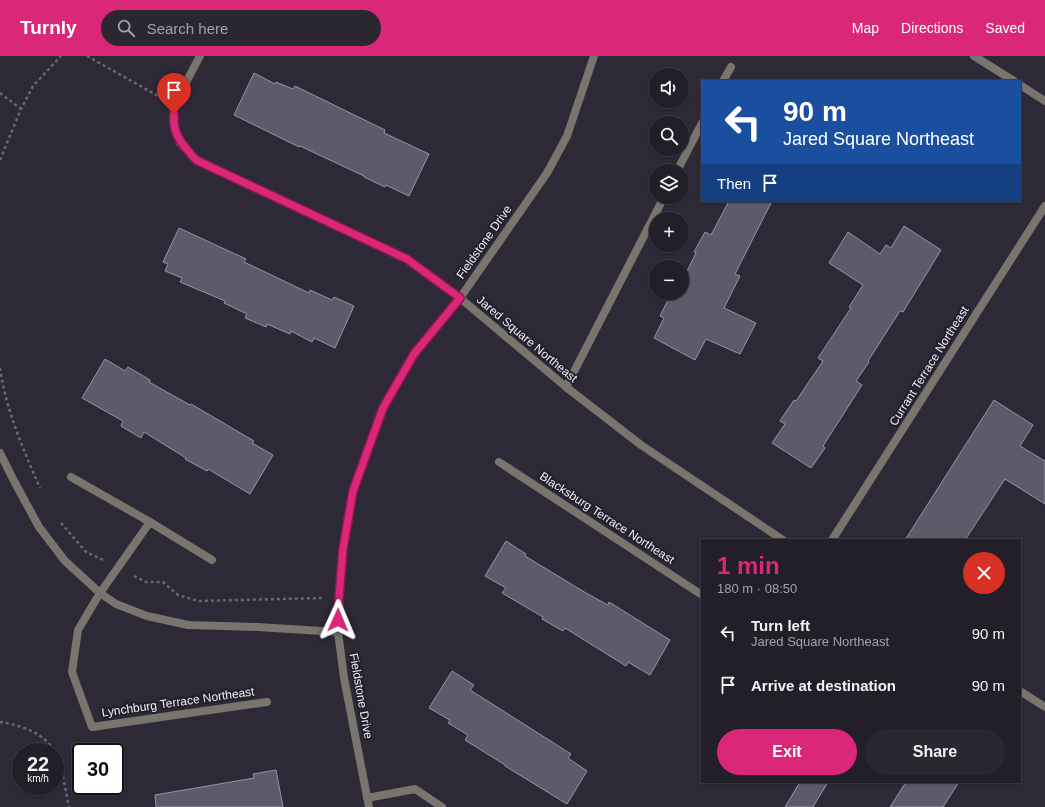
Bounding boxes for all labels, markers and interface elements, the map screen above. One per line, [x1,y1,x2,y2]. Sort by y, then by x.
search box [101,10,381,46]
text: Turnly [20,17,77,38]
icon: search [115,17,137,39]
text: Search here [147,20,228,37]
text: Map [852,20,879,36]
text: Directions [901,20,963,36]
text: Saved [985,20,1025,36]
map controls [649,68,689,300]
button: sound [649,68,689,108]
pin [157,73,191,114]
icon: arrive [163,79,185,101]
icon: left [717,96,769,148]
text: 90 m [783,96,847,127]
button: search [649,116,689,156]
text: Jared Square Northeast [783,129,974,149]
button: layers [649,164,689,204]
icon: arrive [759,172,781,194]
text: Then [717,175,751,192]
street label: Fieldstone Drive [453,202,515,282]
button: + [649,212,689,252]
button: − [649,260,689,300]
street label: Jared Square Northeast [474,293,581,386]
street label: Currant Terrace Northeast [886,303,972,428]
street label: Blacksburg Terrace Northeast [537,469,678,567]
text: 1 min [717,552,780,579]
button: close [963,552,1005,594]
text: 180 m · 08:50 [717,581,797,596]
position arrow [317,599,359,641]
text: Turn left [751,617,810,634]
icon: left [717,622,739,644]
text: 90 m [972,625,1005,642]
text: Jared Square Northeast [751,634,889,649]
street label: Fieldstone Drive [347,652,375,740]
icon: arrive [717,674,739,696]
text: Arrive at destination [751,677,896,694]
text: 90 m [972,677,1005,694]
street label: Lynchburg Terrace Northeast [101,684,256,720]
button: Exit [717,729,857,775]
button: Share [865,729,1005,775]
speed limit sign: 30 [72,743,124,795]
text: 22 [27,753,49,775]
text: km/h [27,773,49,784]

